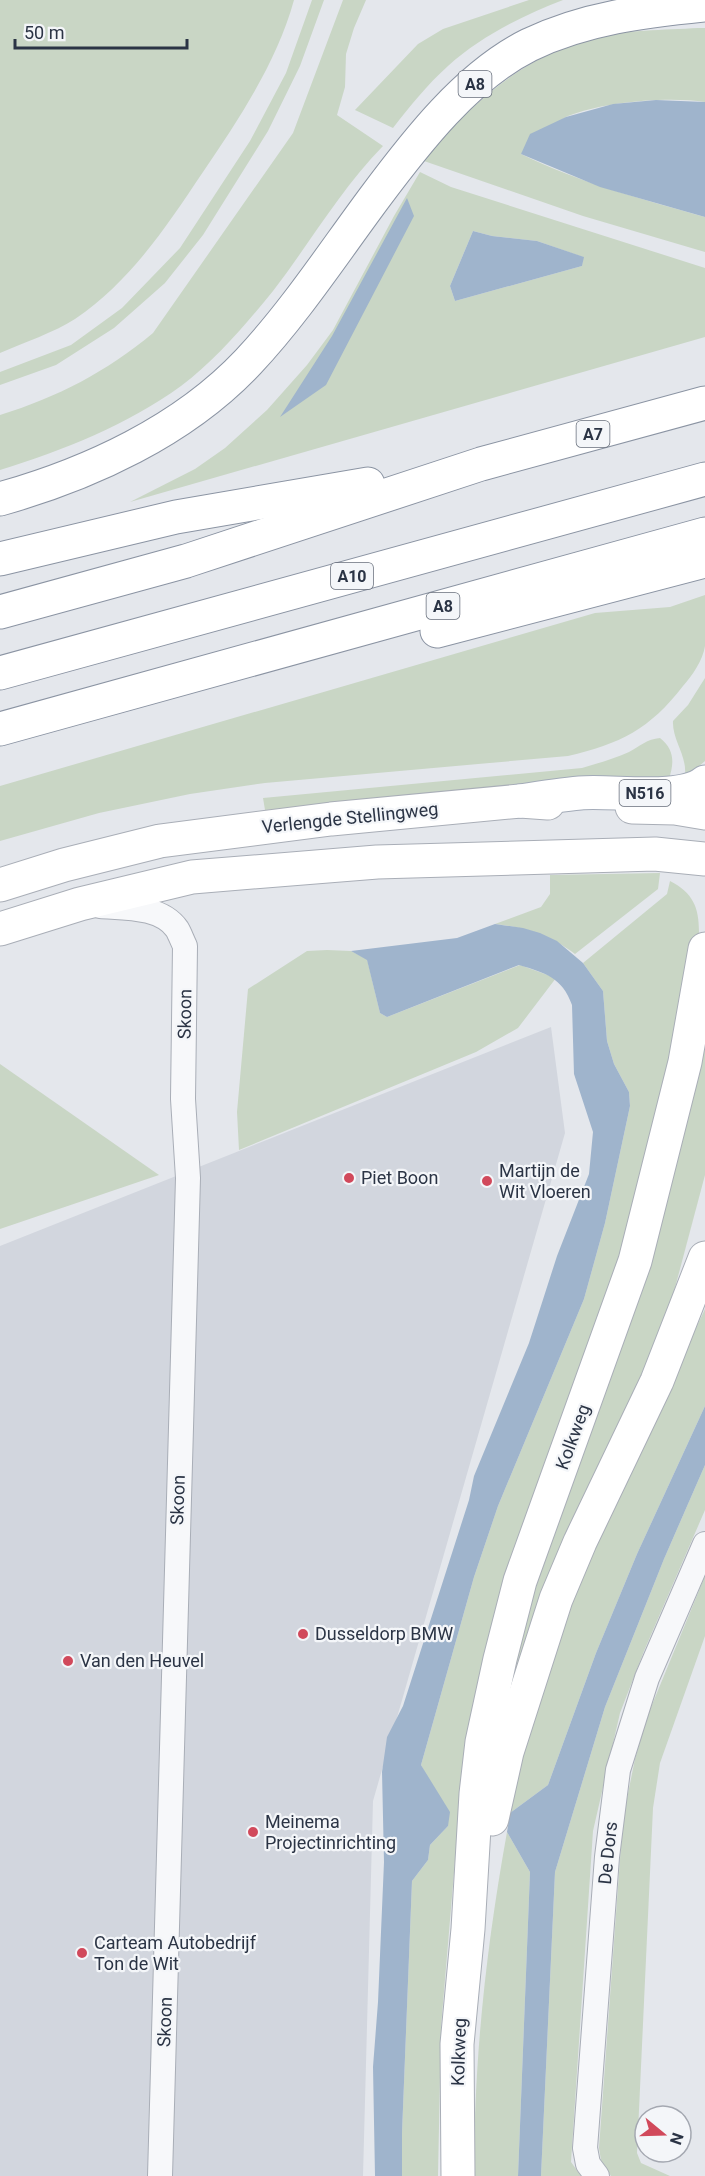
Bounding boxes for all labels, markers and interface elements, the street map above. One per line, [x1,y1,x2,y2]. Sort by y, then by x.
scale bar [15,12,188,50]
text: 50 m [24,22,64,43]
road number: A8 [458,71,492,97]
road number: A7 [576,421,610,447]
road number: A10 [331,563,373,589]
road number: A8 [426,593,460,619]
road number: N516 [620,780,670,806]
street label: Verlengde Stellingweg [261,798,439,837]
street label: Skoon [174,989,195,1039]
place label: Martijn de Wit Vloeren [499,1160,591,1202]
place label: Piet Boon [361,1167,438,1188]
marker: Piet Boon [342,1171,356,1185]
marker: Martijn de Wit Vloeren [480,1174,494,1188]
street label: Kolkweg [551,1401,594,1472]
street label: Skoon [166,1474,189,1525]
place label: Dusseldorp BMW [315,1623,453,1644]
marker: Dusseldorp BMW [296,1627,310,1641]
place label: Van den Heuvel [80,1650,204,1671]
marker: Van den Heuvel [61,1654,75,1668]
place label: Meinema Projectinrichting [265,1811,396,1853]
street label: De Dors [594,1820,621,1886]
marker: Meinema Projectinrichting [246,1825,260,1839]
place label: Carteam Autobedrijf Ton de Wit [94,1932,257,1974]
marker: Carteam Autobedrijf Ton de Wit [75,1946,89,1960]
street label: Skoon [153,1996,176,2047]
street label: Kolkweg [447,2018,470,2086]
north arrow [633,2104,693,2164]
text: N [666,2130,688,2147]

